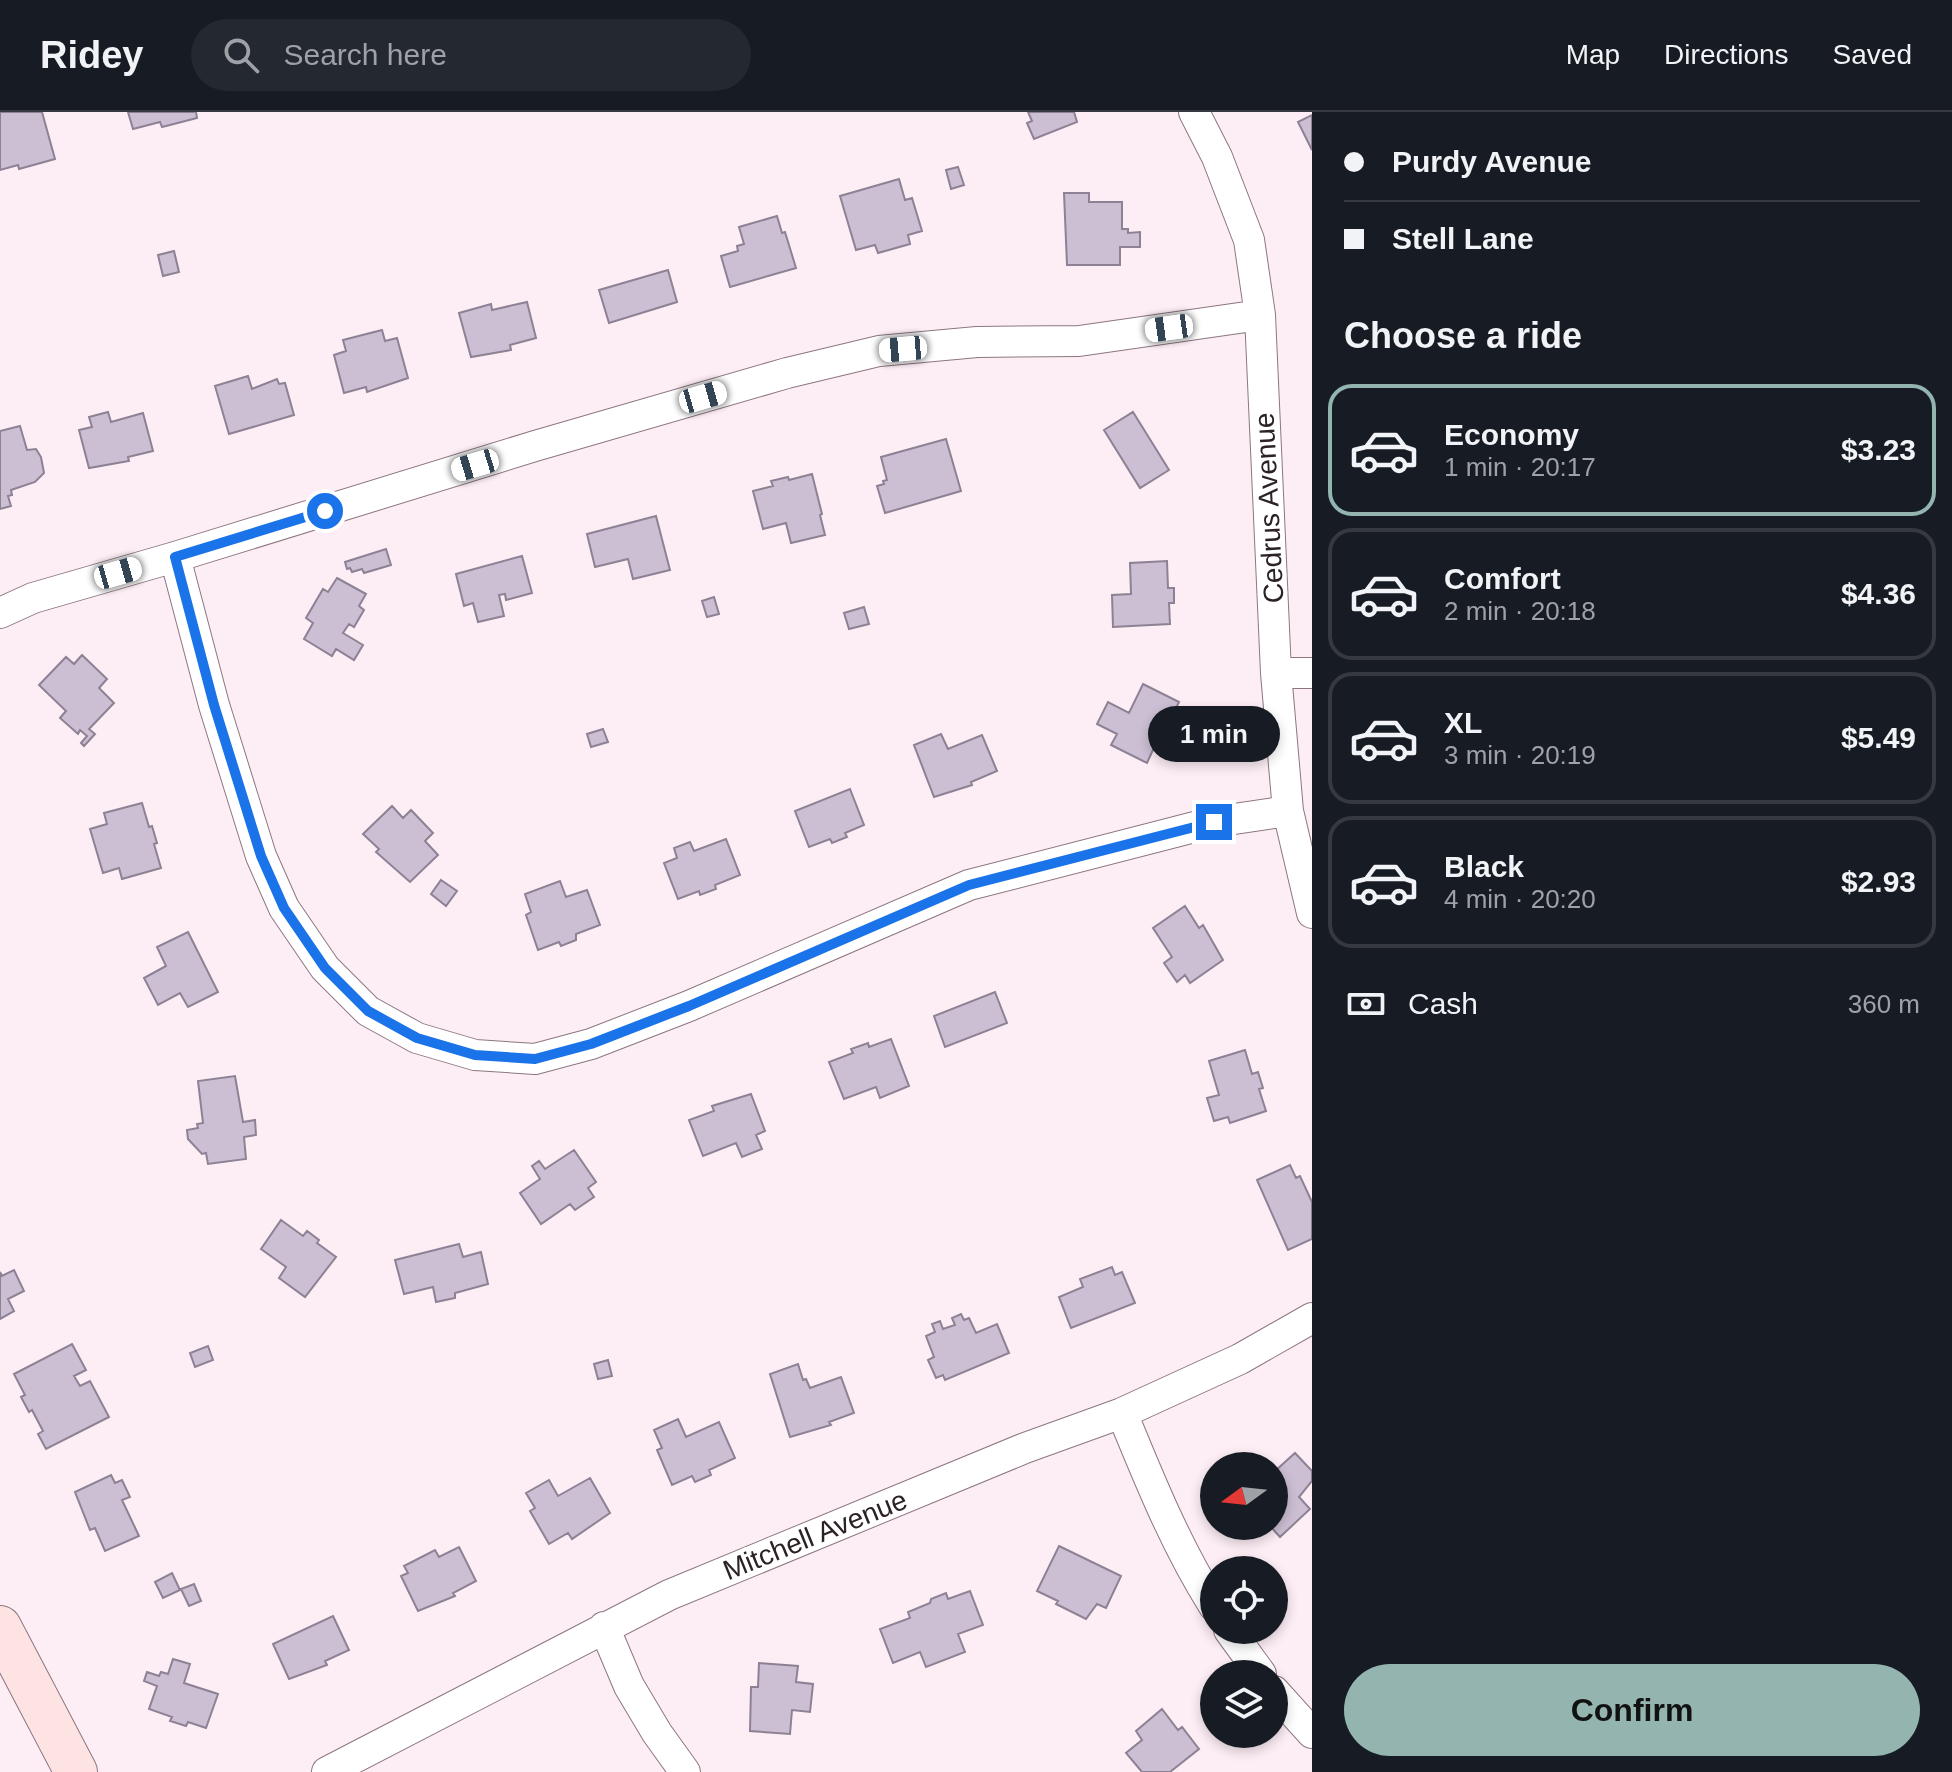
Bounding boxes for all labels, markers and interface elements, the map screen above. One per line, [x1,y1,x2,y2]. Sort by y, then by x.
search box [191,19,751,91]
icon: search [219,33,263,77]
text: Ridey [40,34,143,76]
text: Search here [283,38,447,71]
text: Map [1566,39,1620,70]
text: Directions [1664,39,1789,70]
text: Saved [1833,39,1912,70]
text: Purdy Avenue [1392,145,1592,178]
text: Stell Lane [1392,222,1534,255]
car [1144,313,1194,343]
text: Choose a ride [1344,315,1582,356]
car [878,335,928,363]
car [677,379,729,415]
street label: Cedrus Avenue [1249,412,1289,604]
icon: car [1348,414,1420,486]
text: Economy [1444,418,1579,451]
text: $3.23 [1841,433,1916,466]
car [449,447,501,483]
text: 1 min · 20:17 [1444,452,1596,482]
route start [307,493,343,529]
car [92,555,144,591]
icon: car [1348,558,1420,630]
text: Comfort [1444,562,1561,595]
text: $4.36 [1841,577,1916,610]
text: 2 min · 20:18 [1444,596,1596,626]
icon: car [1348,702,1420,774]
callout: 1 min [1148,706,1280,762]
text: XL [1444,706,1482,739]
text: 1 min [1180,719,1248,749]
text: $5.49 [1841,721,1916,754]
text: 3 min · 20:19 [1444,740,1596,770]
route end [1196,804,1232,840]
icon: car [1348,846,1420,918]
text: Black [1444,850,1524,883]
text: $2.93 [1841,865,1916,898]
text: 4 min · 20:20 [1444,884,1596,914]
icon: cash [1344,982,1388,1026]
text: Cash [1408,987,1478,1020]
text: 360 m [1848,989,1920,1019]
north arrow [1200,1452,1288,1540]
map controls [1200,1452,1288,1748]
street label: Mitchell Avenue [719,1484,911,1586]
button: locate [1200,1556,1288,1644]
button: layers [1200,1660,1288,1748]
button: Confirm [1344,1664,1920,1756]

